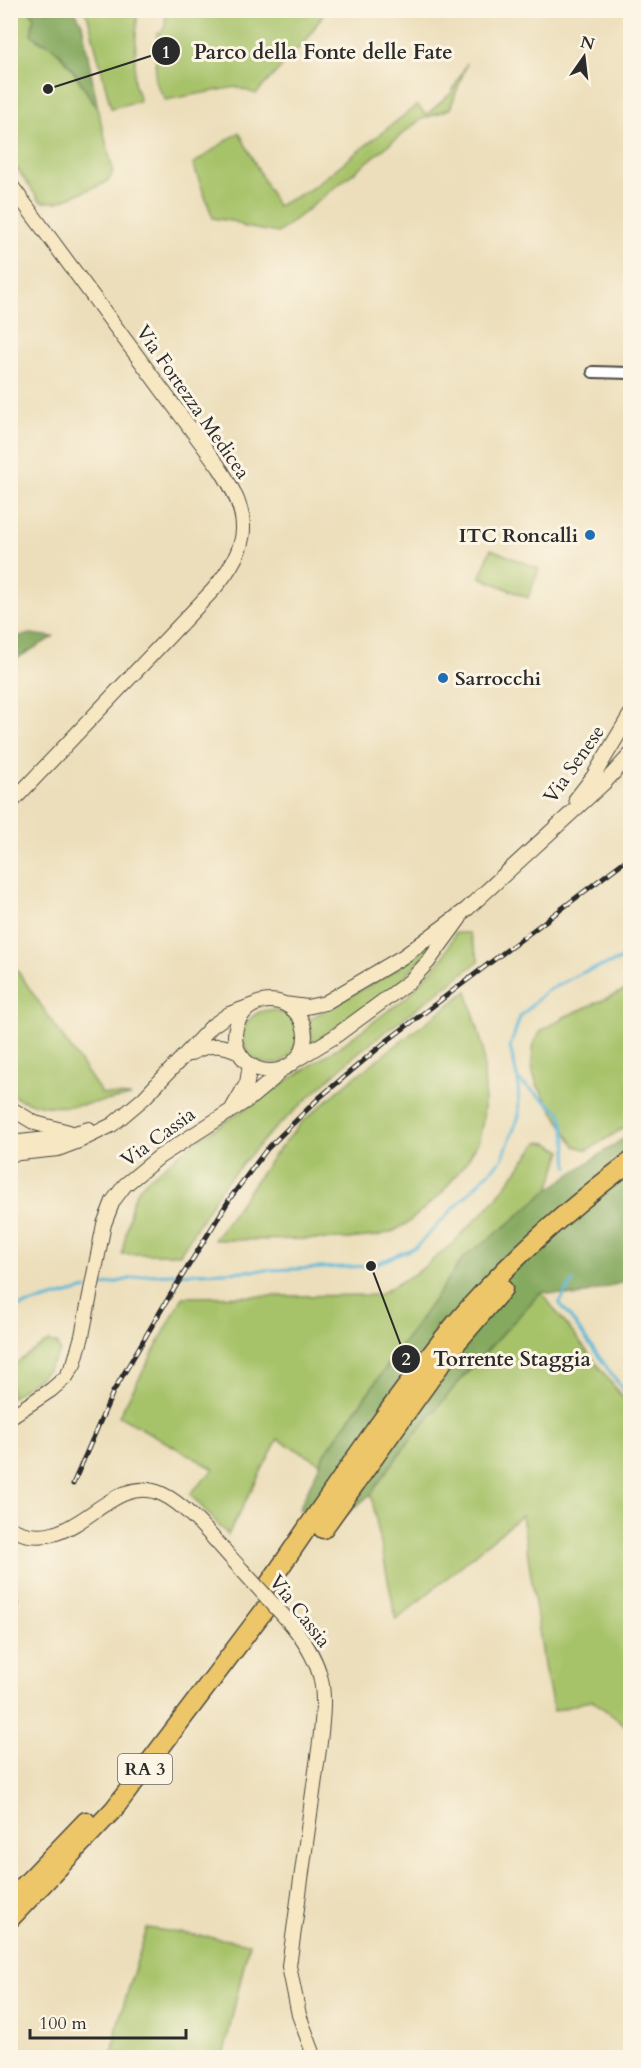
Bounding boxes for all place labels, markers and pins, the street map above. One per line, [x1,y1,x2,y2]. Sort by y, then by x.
callout: Parco della Fonte delle Fate [151,32,464,71]
place label: ITC Roncalli [459,522,578,549]
marker: ITC Roncalli [583,528,597,542]
place label: Sarrocchi [455,665,541,692]
marker: Sarrocchi [436,671,450,685]
callout: Torrente Staggia [391,1340,603,1379]

